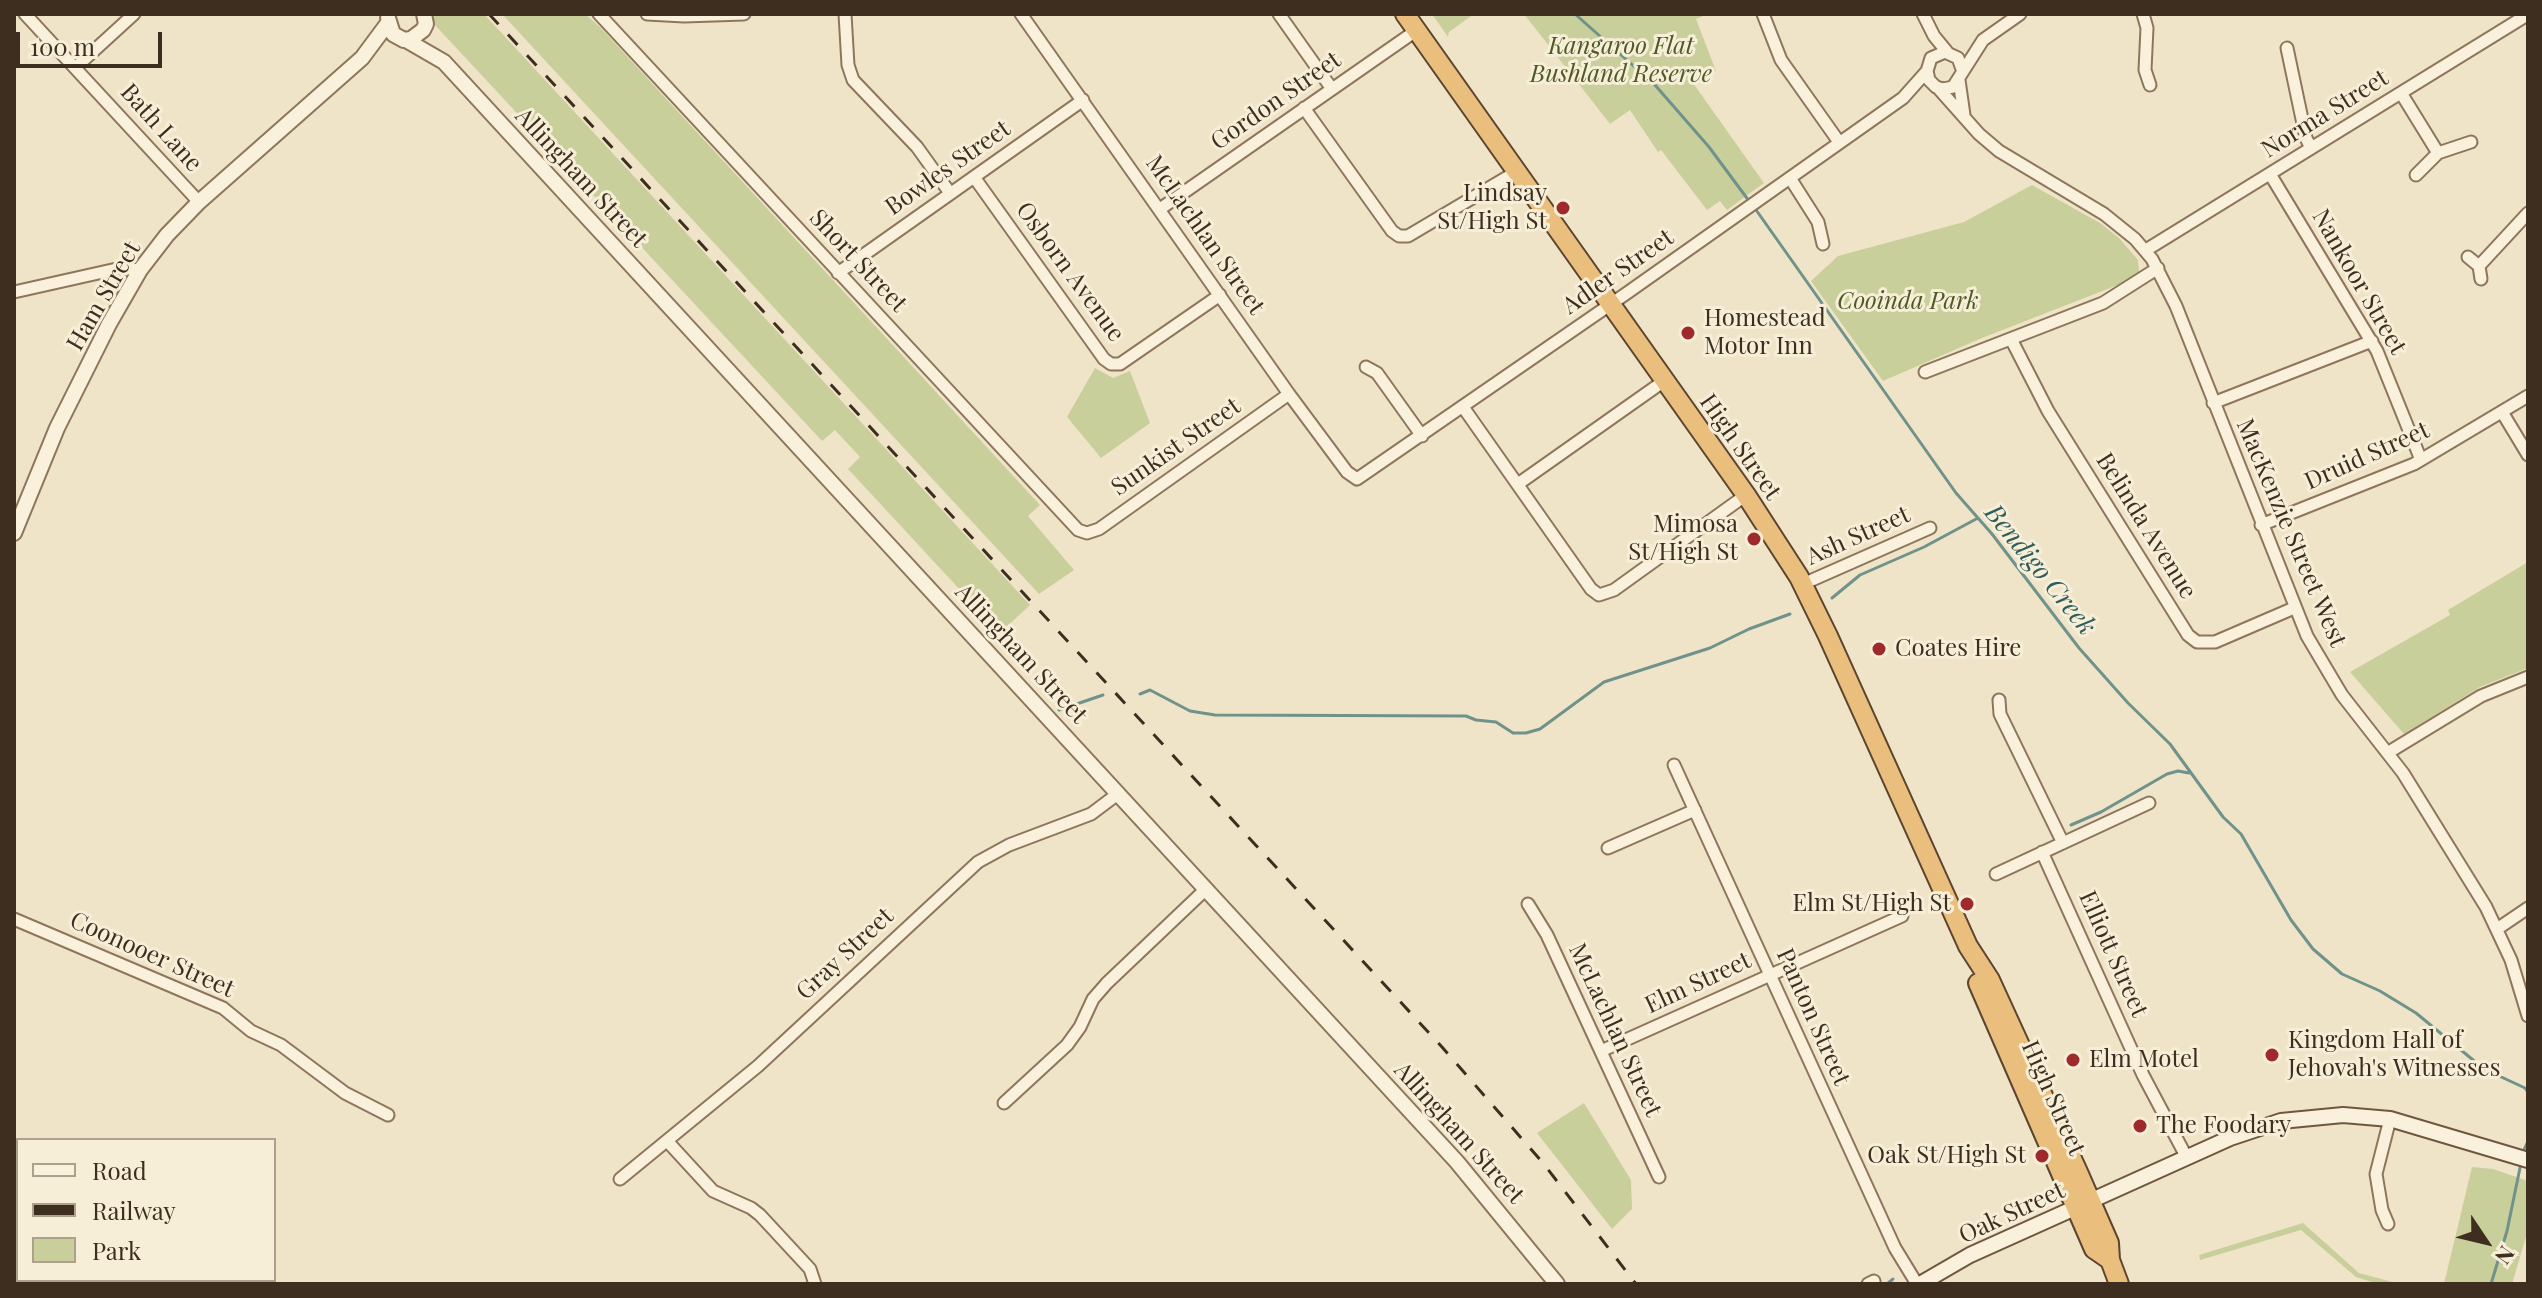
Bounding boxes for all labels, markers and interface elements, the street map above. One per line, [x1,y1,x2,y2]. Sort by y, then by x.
scale bar [20,16,166,66]
text: 100 m [30,30,95,62]
park label: Kangaroo Flat Bushland Reserve [1530,33,1712,89]
street label: Gordon Street [1205,46,1347,156]
street label: Norma Street [2256,64,2394,164]
street label: Bath Lane [114,78,208,178]
street label: Allingham Street [509,102,653,254]
street label: Bowles Street [880,114,1016,222]
street label: McLachlan Street [1139,150,1271,320]
place label: Lindsay St/High St [1437,180,1547,236]
street label: Osborn Avenue [1010,197,1130,347]
marker: Lindsay St/High St [1554,199,1572,217]
street label: Short Street [803,204,913,318]
street label: Nankoor Street [2306,204,2412,360]
street label: Adler Street [1557,223,1679,321]
street label: Ham Street [61,236,147,356]
park label: Cooinda Park [1837,288,1979,316]
place label: Homestead Motor Inn [1704,305,1826,361]
marker: Homestead Motor Inn [1679,324,1697,342]
street label: High Street [1693,389,1787,505]
street label: Sunkist Street [1106,392,1246,502]
street label: MacKenzie Street West [2230,415,2352,651]
street label: Druid Street [2300,416,2434,496]
street label: Belinda Avenue [2090,448,2202,604]
water label: Bendigo Creek [1978,498,2102,642]
street label: Ash Street [1802,500,1914,572]
place label: Mimosa St/High St [1628,511,1738,567]
marker: Mimosa St/High St [1745,530,1763,548]
street label: Allingham Street [949,578,1093,730]
place label: Coates Hire [1895,635,2022,663]
marker: Coates Hire [1870,640,1888,658]
street label: Elliott Street [2072,886,2154,1022]
place label: Elm St/High St [1792,890,1951,918]
marker: Elm St/High St [1958,895,1976,913]
street label: Gray Street [791,902,899,1006]
street label: Coonooer Street [65,906,239,1004]
street label: McLachlan Street [1562,939,1668,1121]
street label: Panton Street [1770,944,1856,1090]
street label: Elm Street [1641,946,1755,1020]
place label: Kingdom Hall of Jehovah's Witnesses [2288,1027,2500,1083]
street label: High Street [2015,1036,2091,1160]
place label: Elm Motel [2089,1046,2199,1074]
marker: Kingdom Hall of Jehovah's Witnesses [2263,1046,2281,1064]
marker: Elm Motel [2064,1051,2082,1069]
street label: Allingham Street [1388,1056,1530,1210]
place label: The Foodary [2156,1112,2291,1140]
marker: The Foodary [2131,1117,2149,1135]
legend [16,1138,276,1282]
place label: Oak St/High St [1867,1142,2026,1170]
marker: Oak St/High St [2033,1147,2051,1165]
text: Road [92,1154,147,1186]
street label: Oak Street [1955,1176,2069,1250]
text: Railway [92,1194,176,1226]
north arrow [2446,1202,2526,1282]
text: Park [92,1234,141,1266]
text: N [2489,1241,2523,1271]

